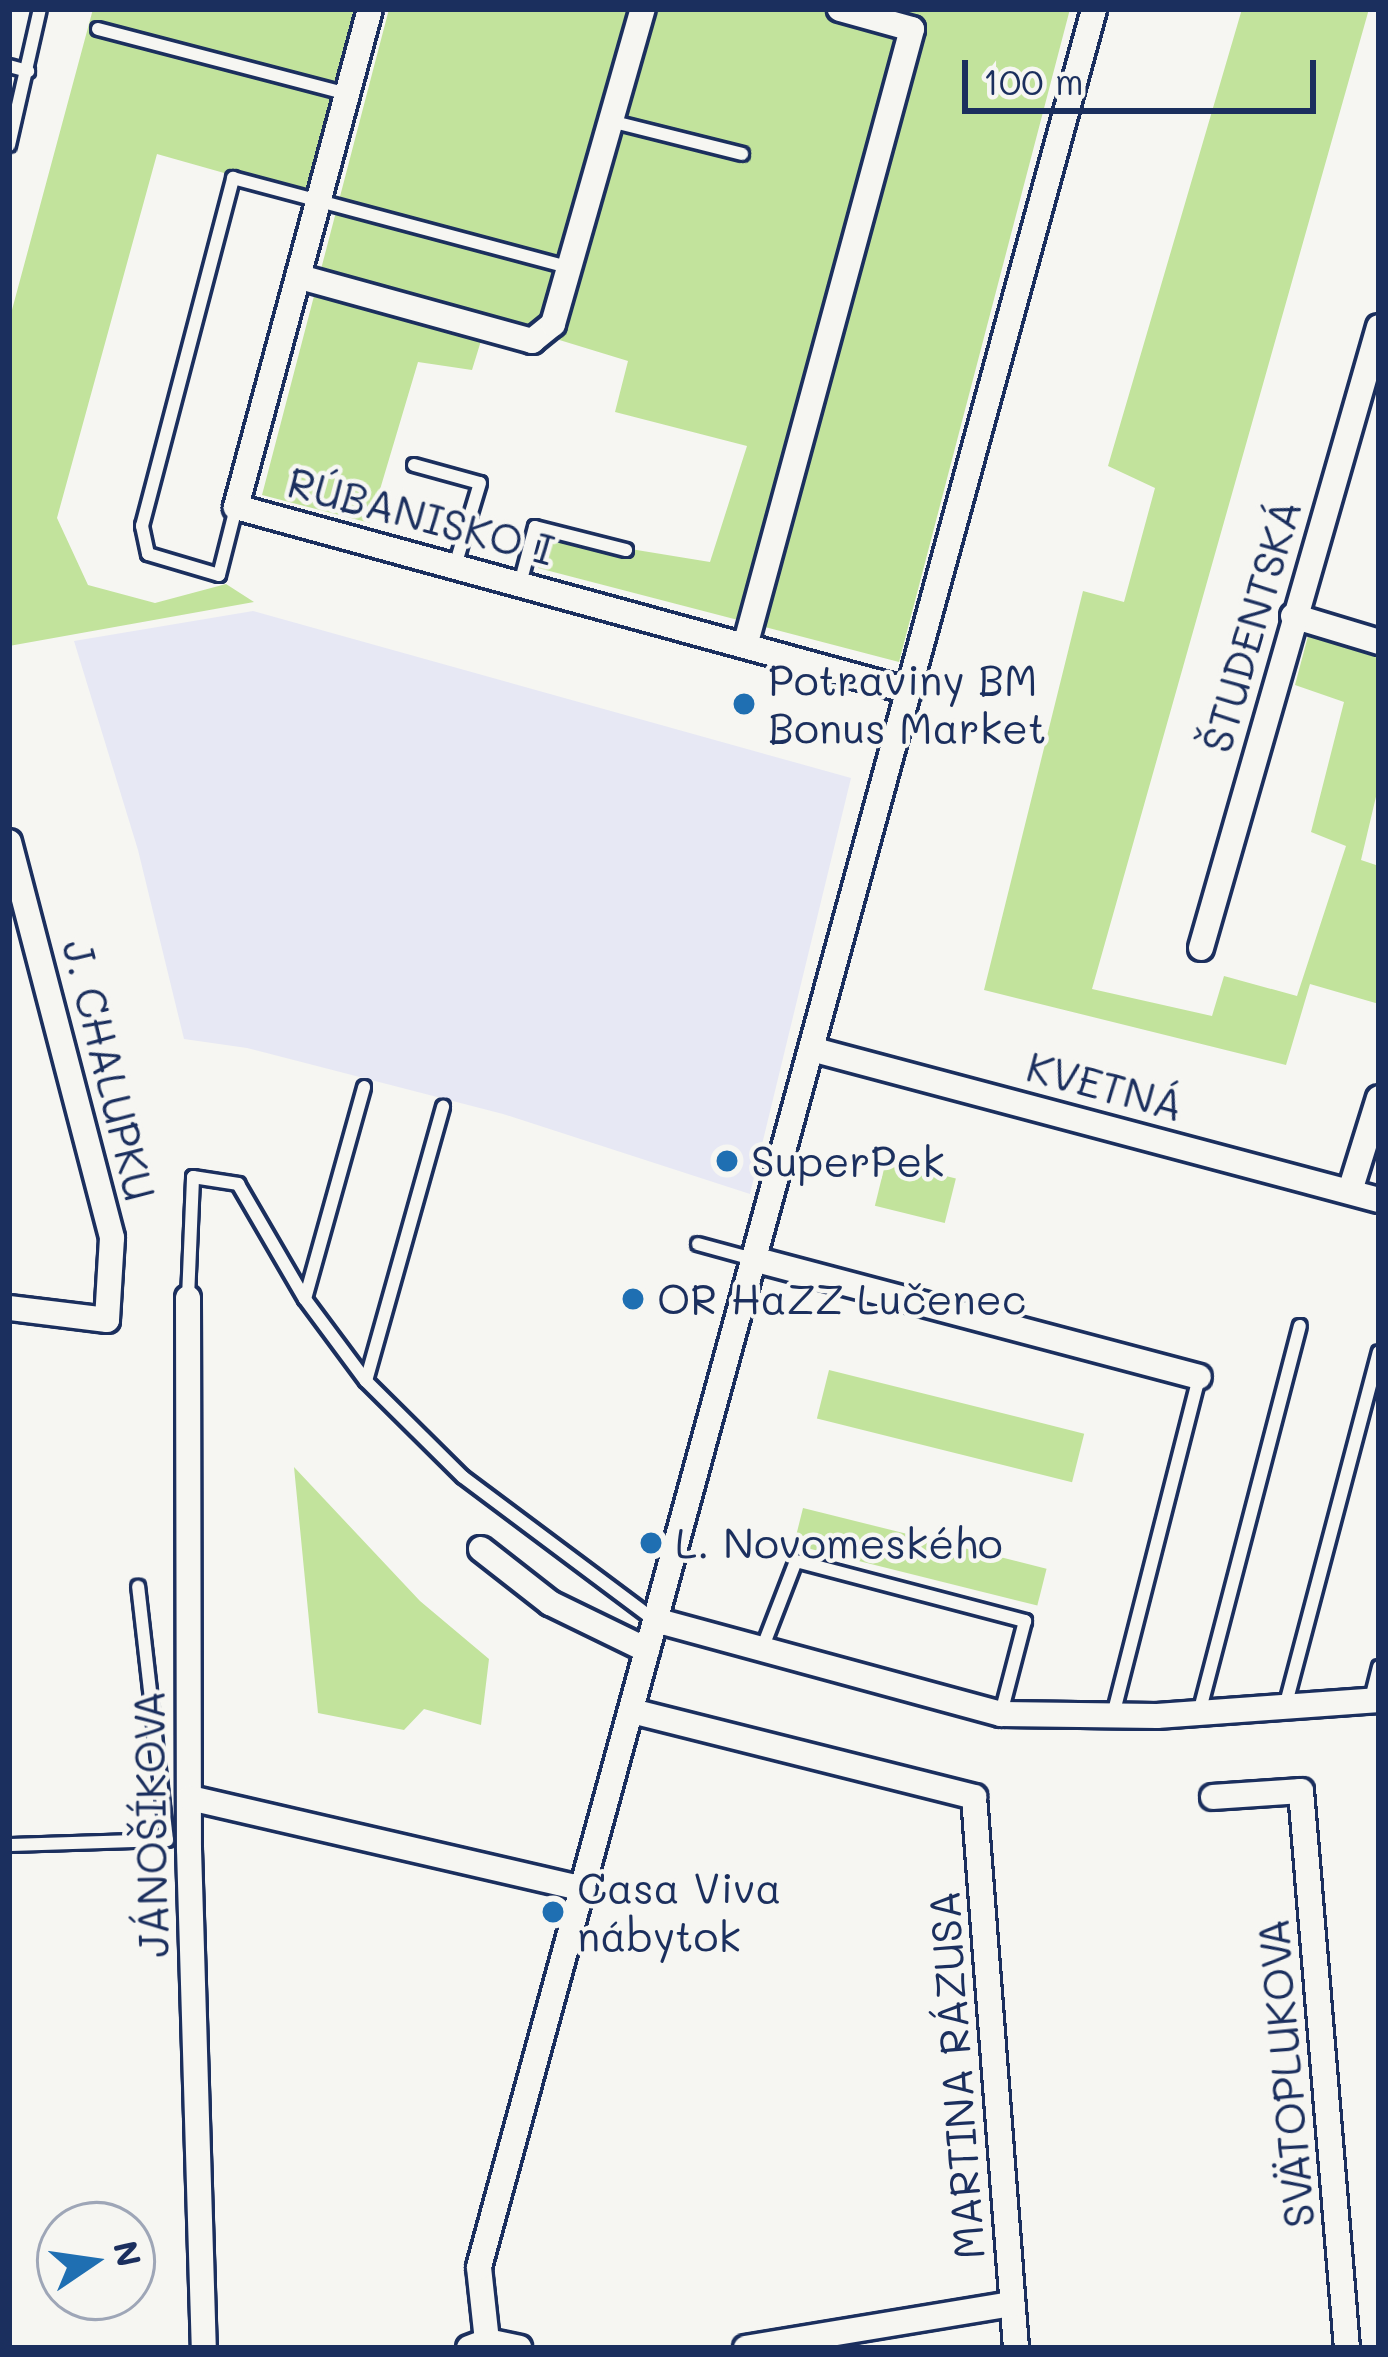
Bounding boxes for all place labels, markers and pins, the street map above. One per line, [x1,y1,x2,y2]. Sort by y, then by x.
place label: Potraviny BM Bonus Market [768,655,1047,754]
marker: Potraviny BM Bonus Market [731,691,757,717]
place label: SuperPek [751,1136,945,1186]
marker: SuperPek [714,1148,740,1174]
place label: OR HaZZ Lučenec [657,1274,1026,1324]
marker: OR HaZZ Lučenec [620,1286,646,1312]
place label: L. Novomeského [675,1518,1003,1568]
marker: L. Novomeského [638,1530,664,1556]
place label: Casa Viva nábytok [577,1863,781,1962]
marker: Casa Viva nábytok [540,1899,566,1925]

